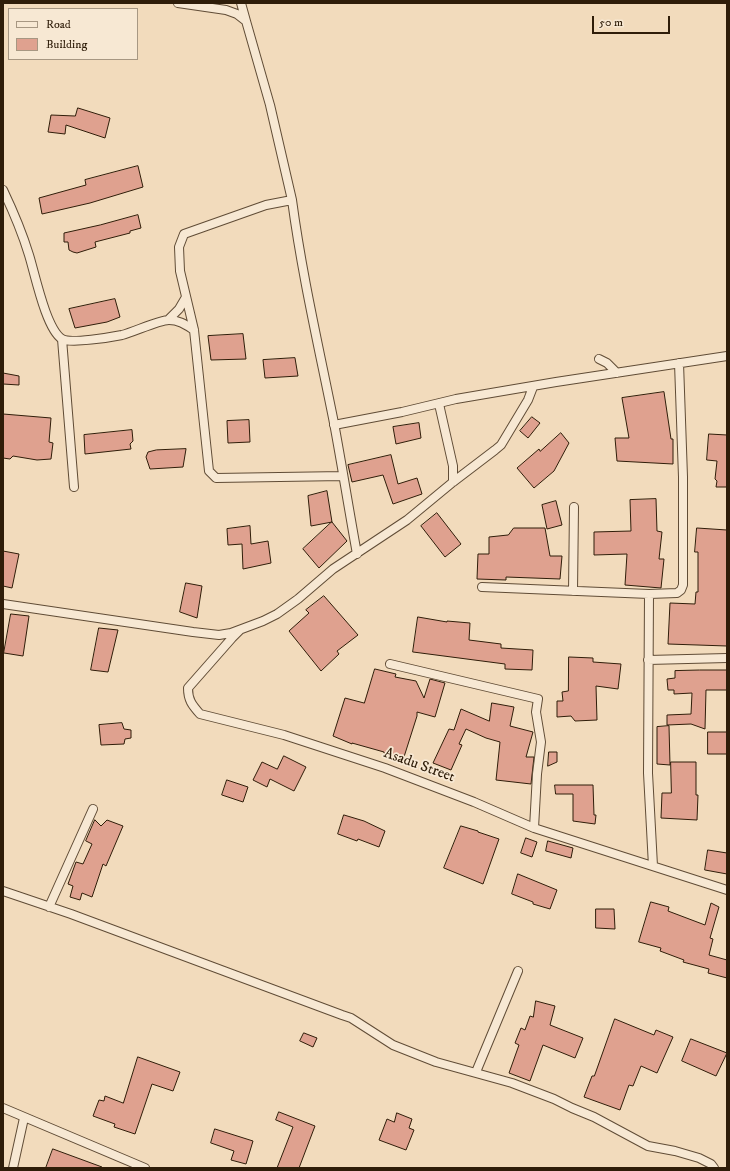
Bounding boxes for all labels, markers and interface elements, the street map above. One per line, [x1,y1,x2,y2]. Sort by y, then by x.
legend [8,8,138,60]
scale bar [594,8,672,34]
text: 50 m [599,15,623,30]
text: Road [46,17,71,32]
text: Building [46,37,87,52]
street label: Asadu Street [381,745,457,787]

